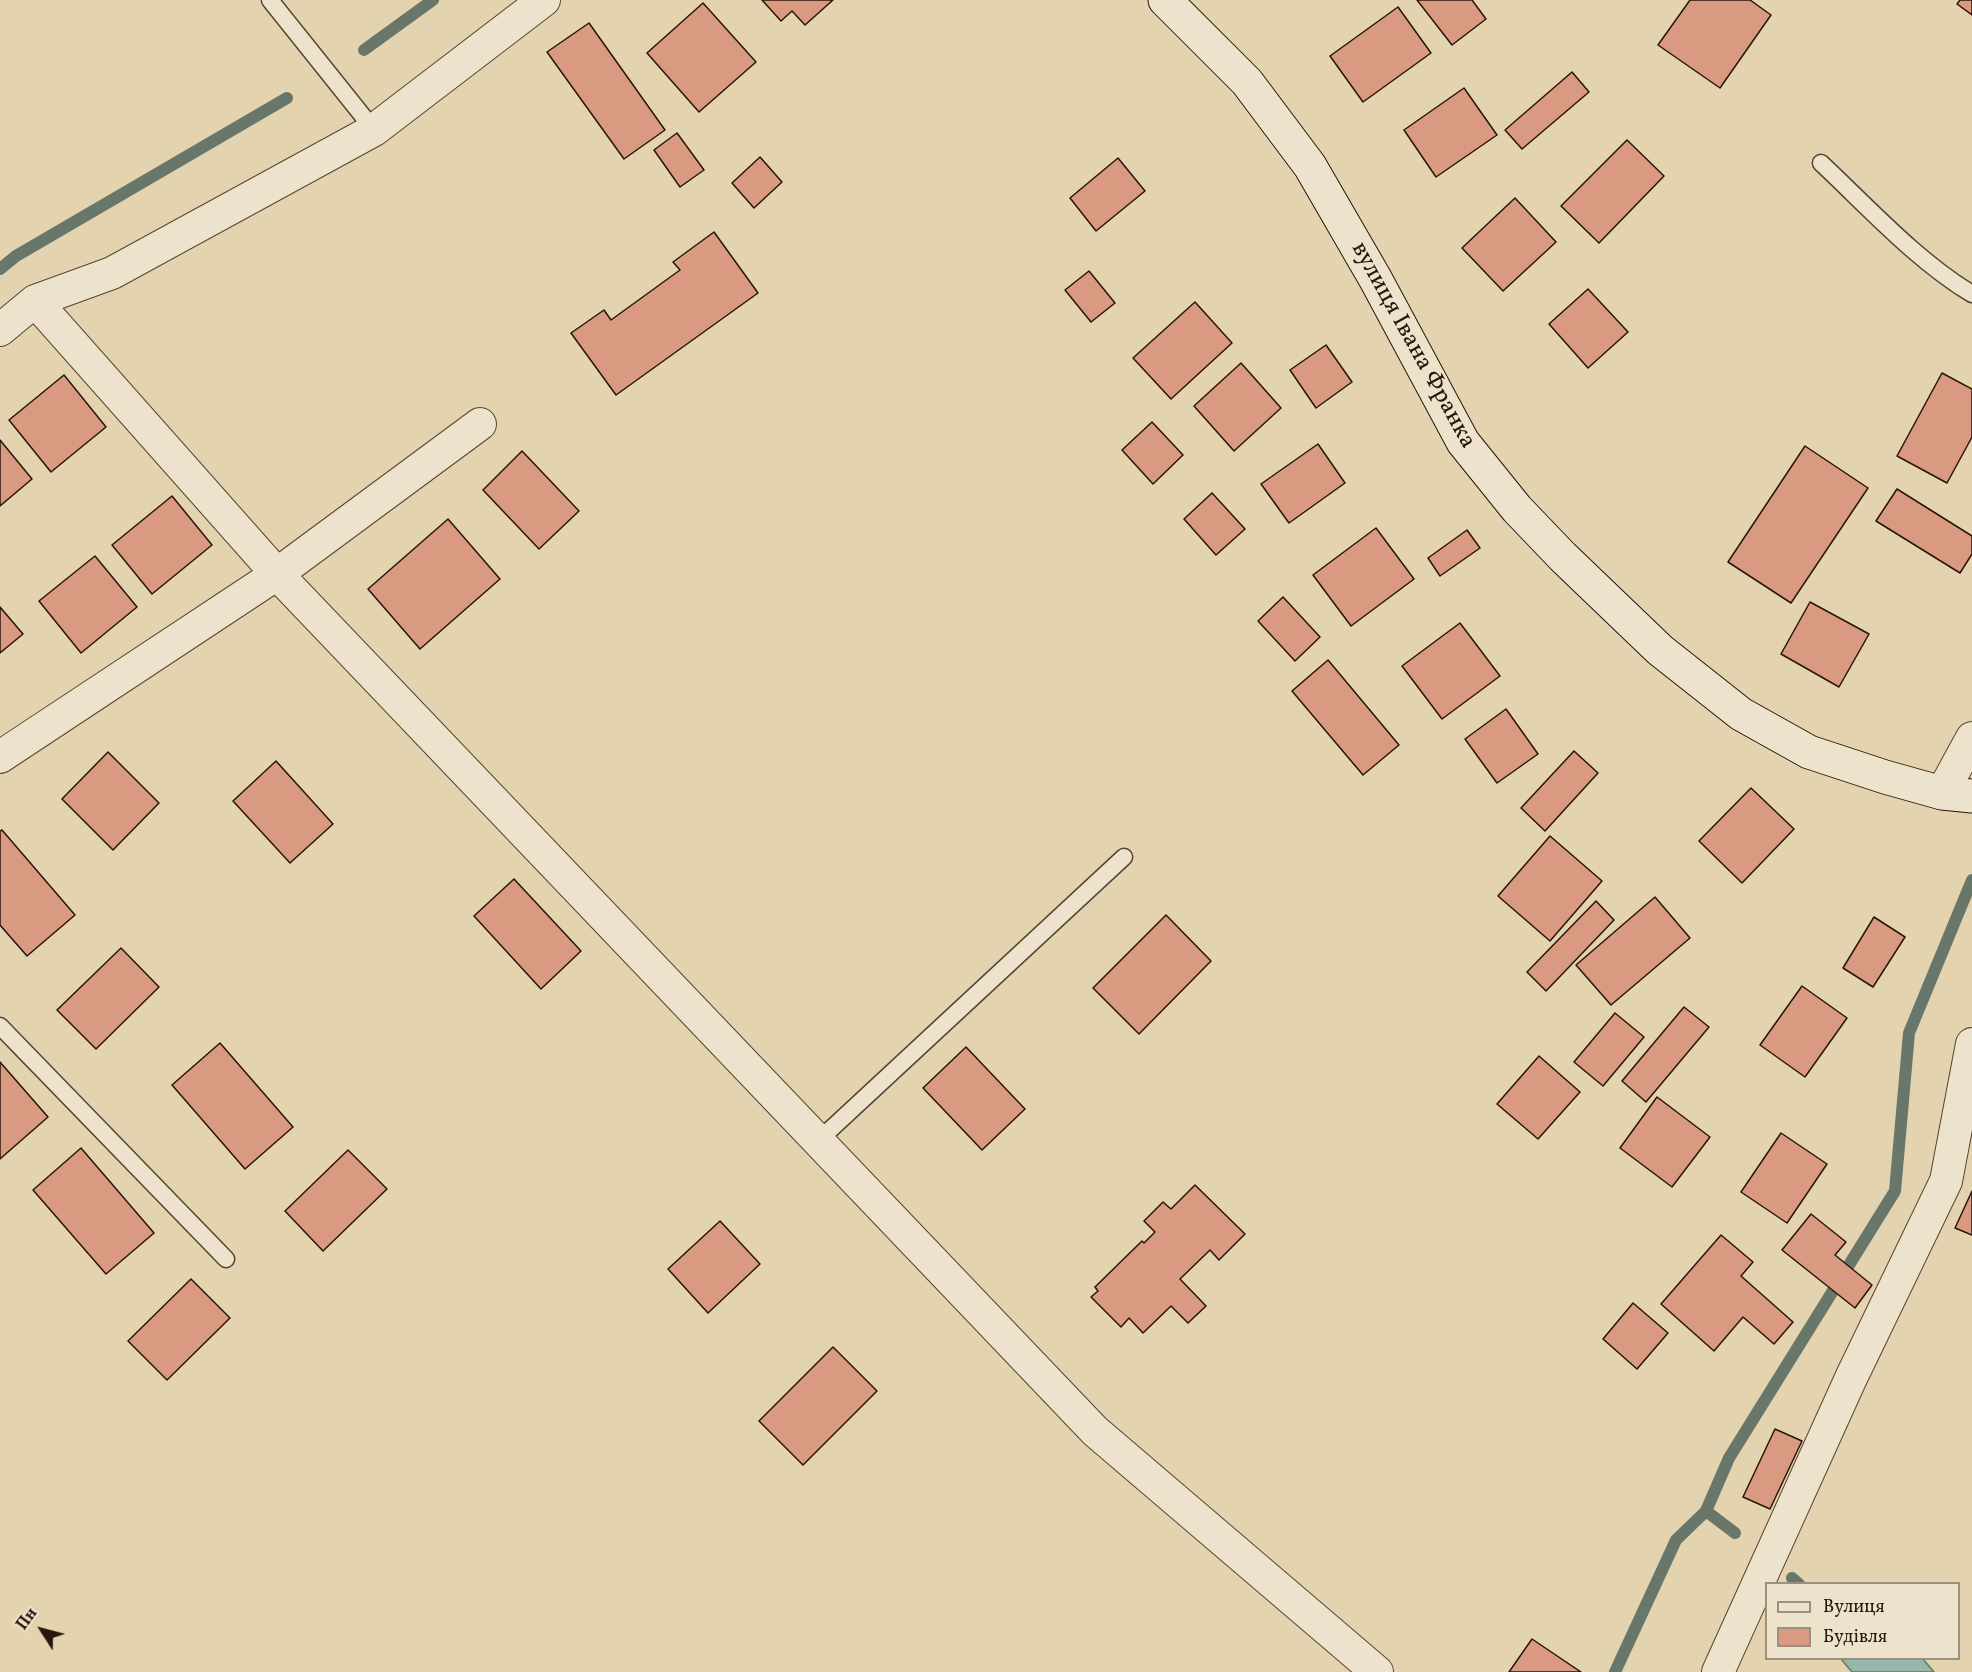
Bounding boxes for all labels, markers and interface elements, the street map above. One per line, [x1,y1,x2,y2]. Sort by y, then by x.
street label: вулиця Івана Франка [1343,238,1481,454]
legend [1765,1582,1960,1660]
text: Вулиця [1823,1595,1885,1620]
north arrow [12,1600,72,1660]
text: Пн [12,1604,43,1635]
text: Будівля [1823,1625,1887,1650]

